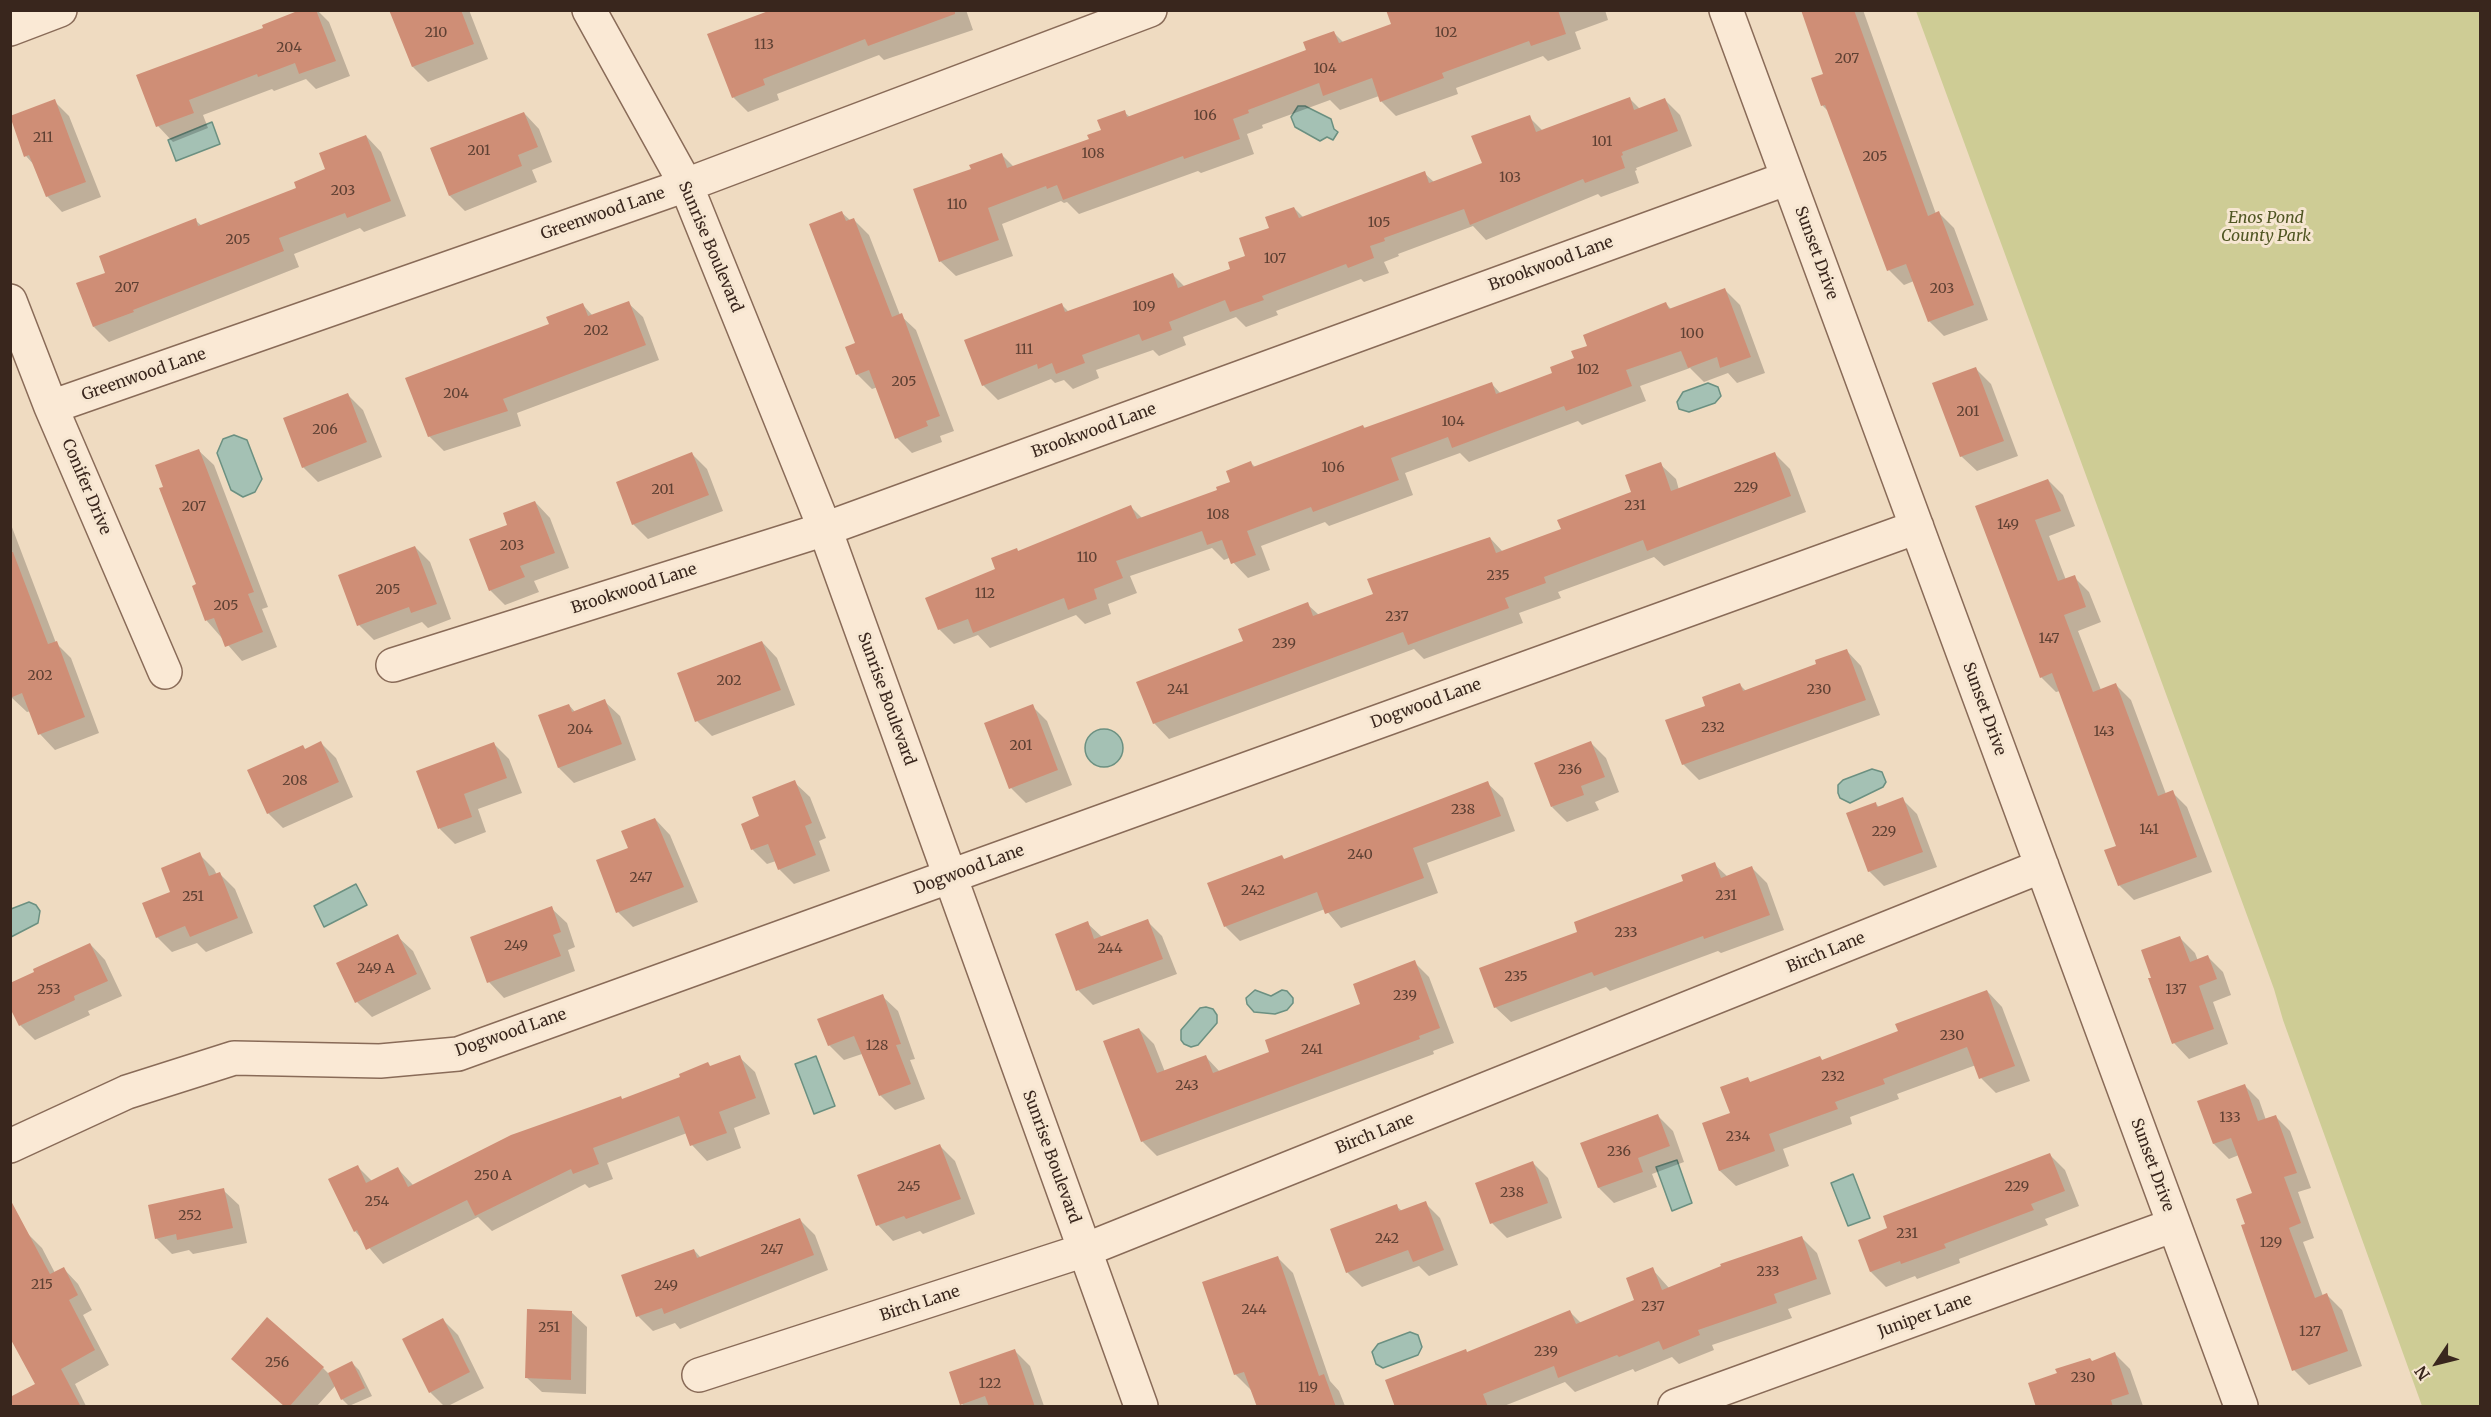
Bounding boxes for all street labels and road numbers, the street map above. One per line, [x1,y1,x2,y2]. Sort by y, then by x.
street label: Sunrise Boulevard [674,179,746,315]
street label: Greenwood Lane [539,184,667,244]
street label: Sunset Drive [1790,204,1842,302]
street label: Brookwood Lane [1486,233,1616,295]
street label: Greenwood Lane [80,345,208,405]
street label: Brookwood Lane [1029,400,1159,462]
street label: Conifer Drive [57,436,115,538]
street label: Brookwood Lane [569,560,699,618]
street label: Sunrise Boulevard [853,630,919,768]
street label: Sunset Drive [1958,660,2010,758]
street label: Dogwood Lane [1368,675,1484,733]
street label: Dogwood Lane [911,841,1027,899]
street label: Birch Lane [1784,929,1868,977]
street label: Dogwood Lane [453,1005,569,1061]
street label: Sunrise Boulevard [1018,1088,1084,1226]
street label: Birch Lane [1333,1110,1417,1158]
street label: Sunset Drive [2126,1116,2178,1214]
street label: Birch Lane [878,1282,962,1326]
street label: Juniper Lane [1875,1290,1975,1342]

